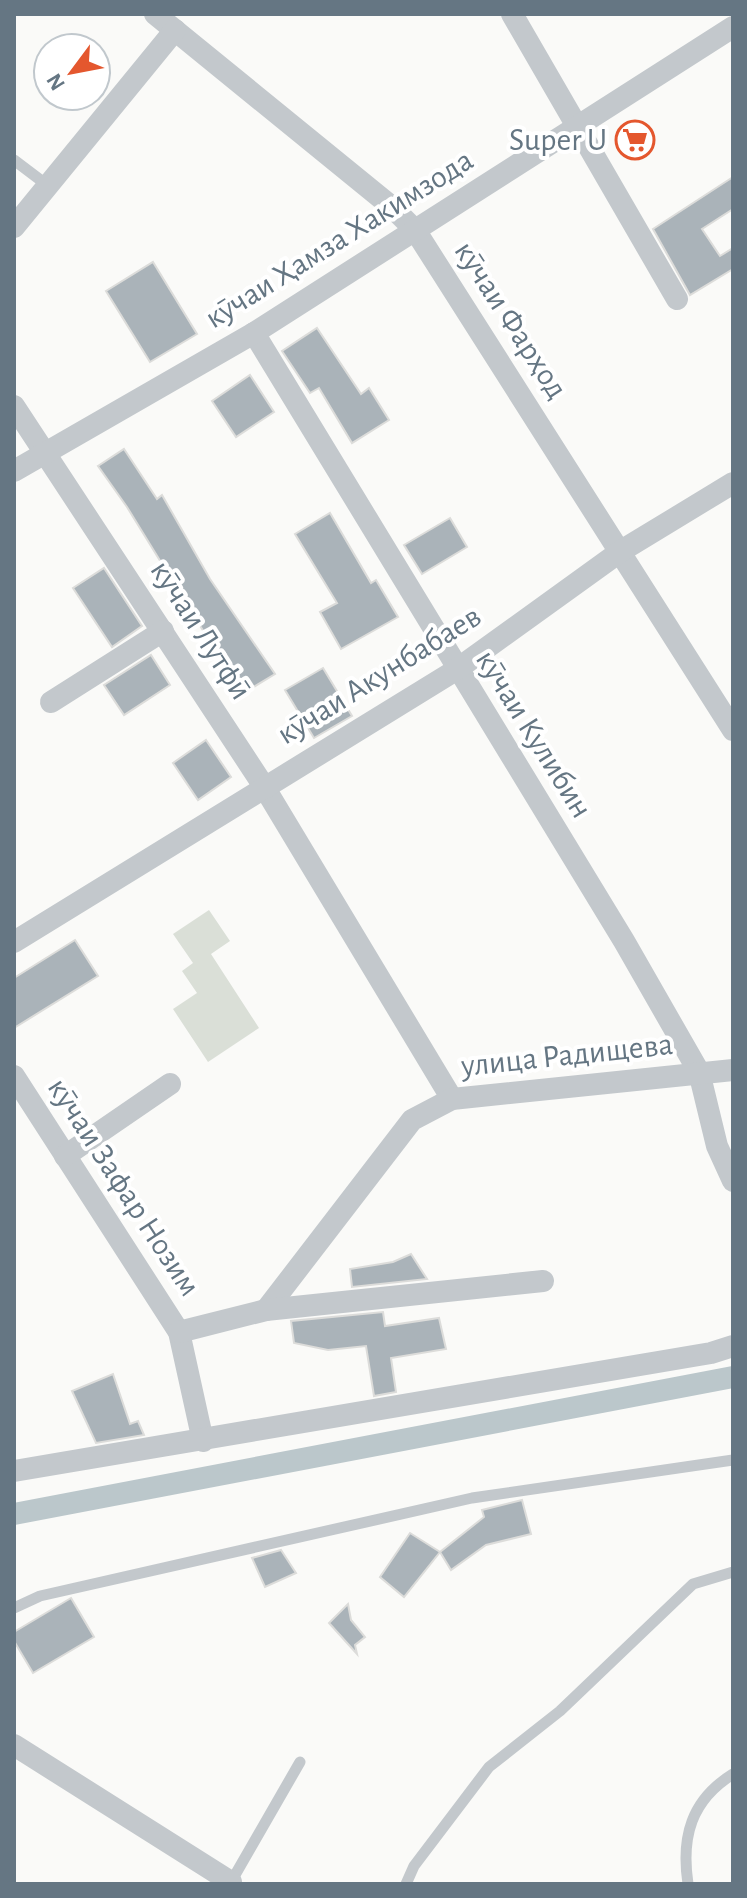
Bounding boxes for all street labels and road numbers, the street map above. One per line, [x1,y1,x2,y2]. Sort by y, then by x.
street label: кӯчаи Ҳамза Хакимзода [199,144,479,334]
street label: кӯчаи Фарҳод [448,236,574,404]
street label: кӯчаи Лутфӣ [144,555,258,705]
street label: кӯчаи Акунбабаев [271,600,487,750]
street label: кӯчаи Кулибин [470,644,598,824]
street label: улица Радищева [459,1028,674,1082]
street label: кӯчаи Зафар Нозим [42,1072,206,1302]

